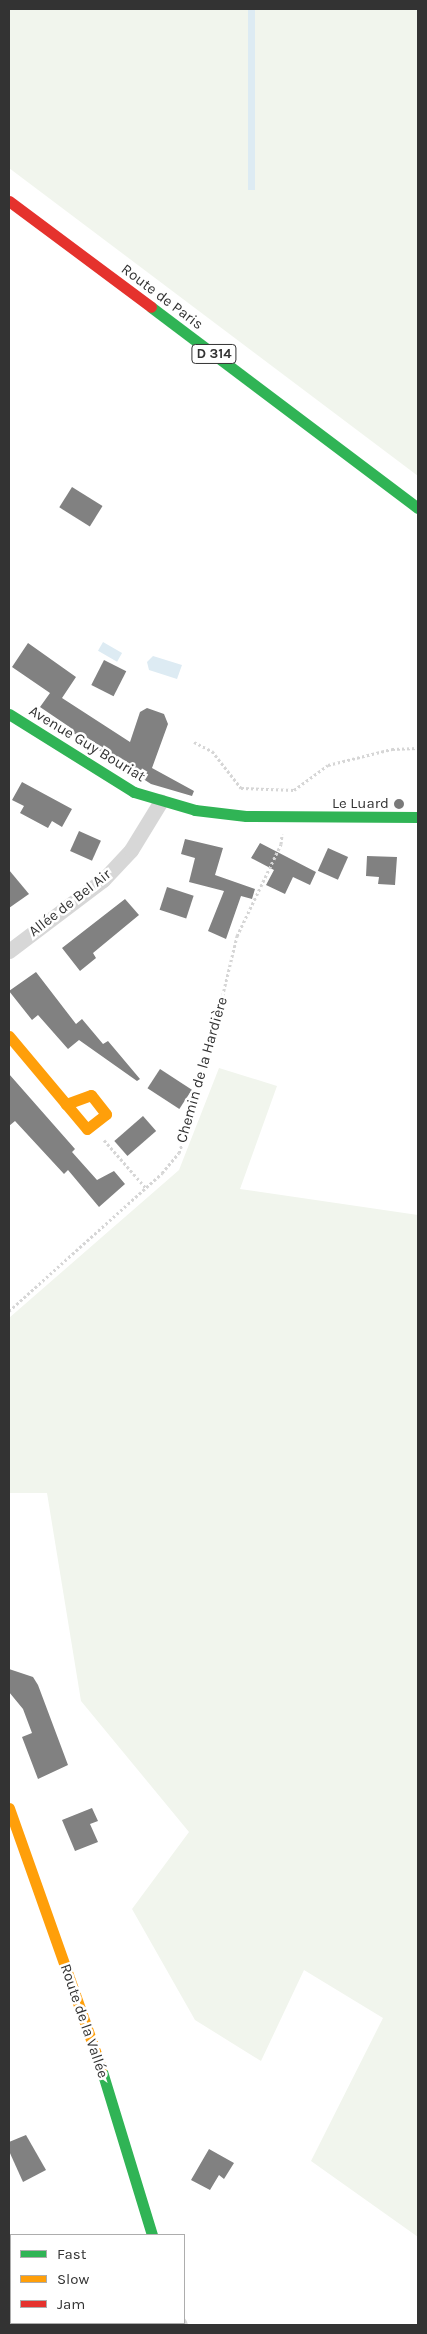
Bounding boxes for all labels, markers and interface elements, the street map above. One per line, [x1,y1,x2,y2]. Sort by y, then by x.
street label: Route de Paris [118,260,206,334]
road number: D 314 [190,342,238,366]
street label: Avenue Guy Bouriat [26,702,148,786]
place label: Le Luard [332,795,389,813]
marker: Le Luard [393,798,405,810]
street label: Allée de Bel Air [25,865,115,941]
street label: Chemin de la Hardière [173,995,231,1145]
street label: Route de la Vallée [56,1962,112,2080]
legend [10,2234,185,2324]
text: Fast [57,2245,86,2263]
text: Slow [57,2270,89,2288]
text: Jam [57,2295,85,2313]

